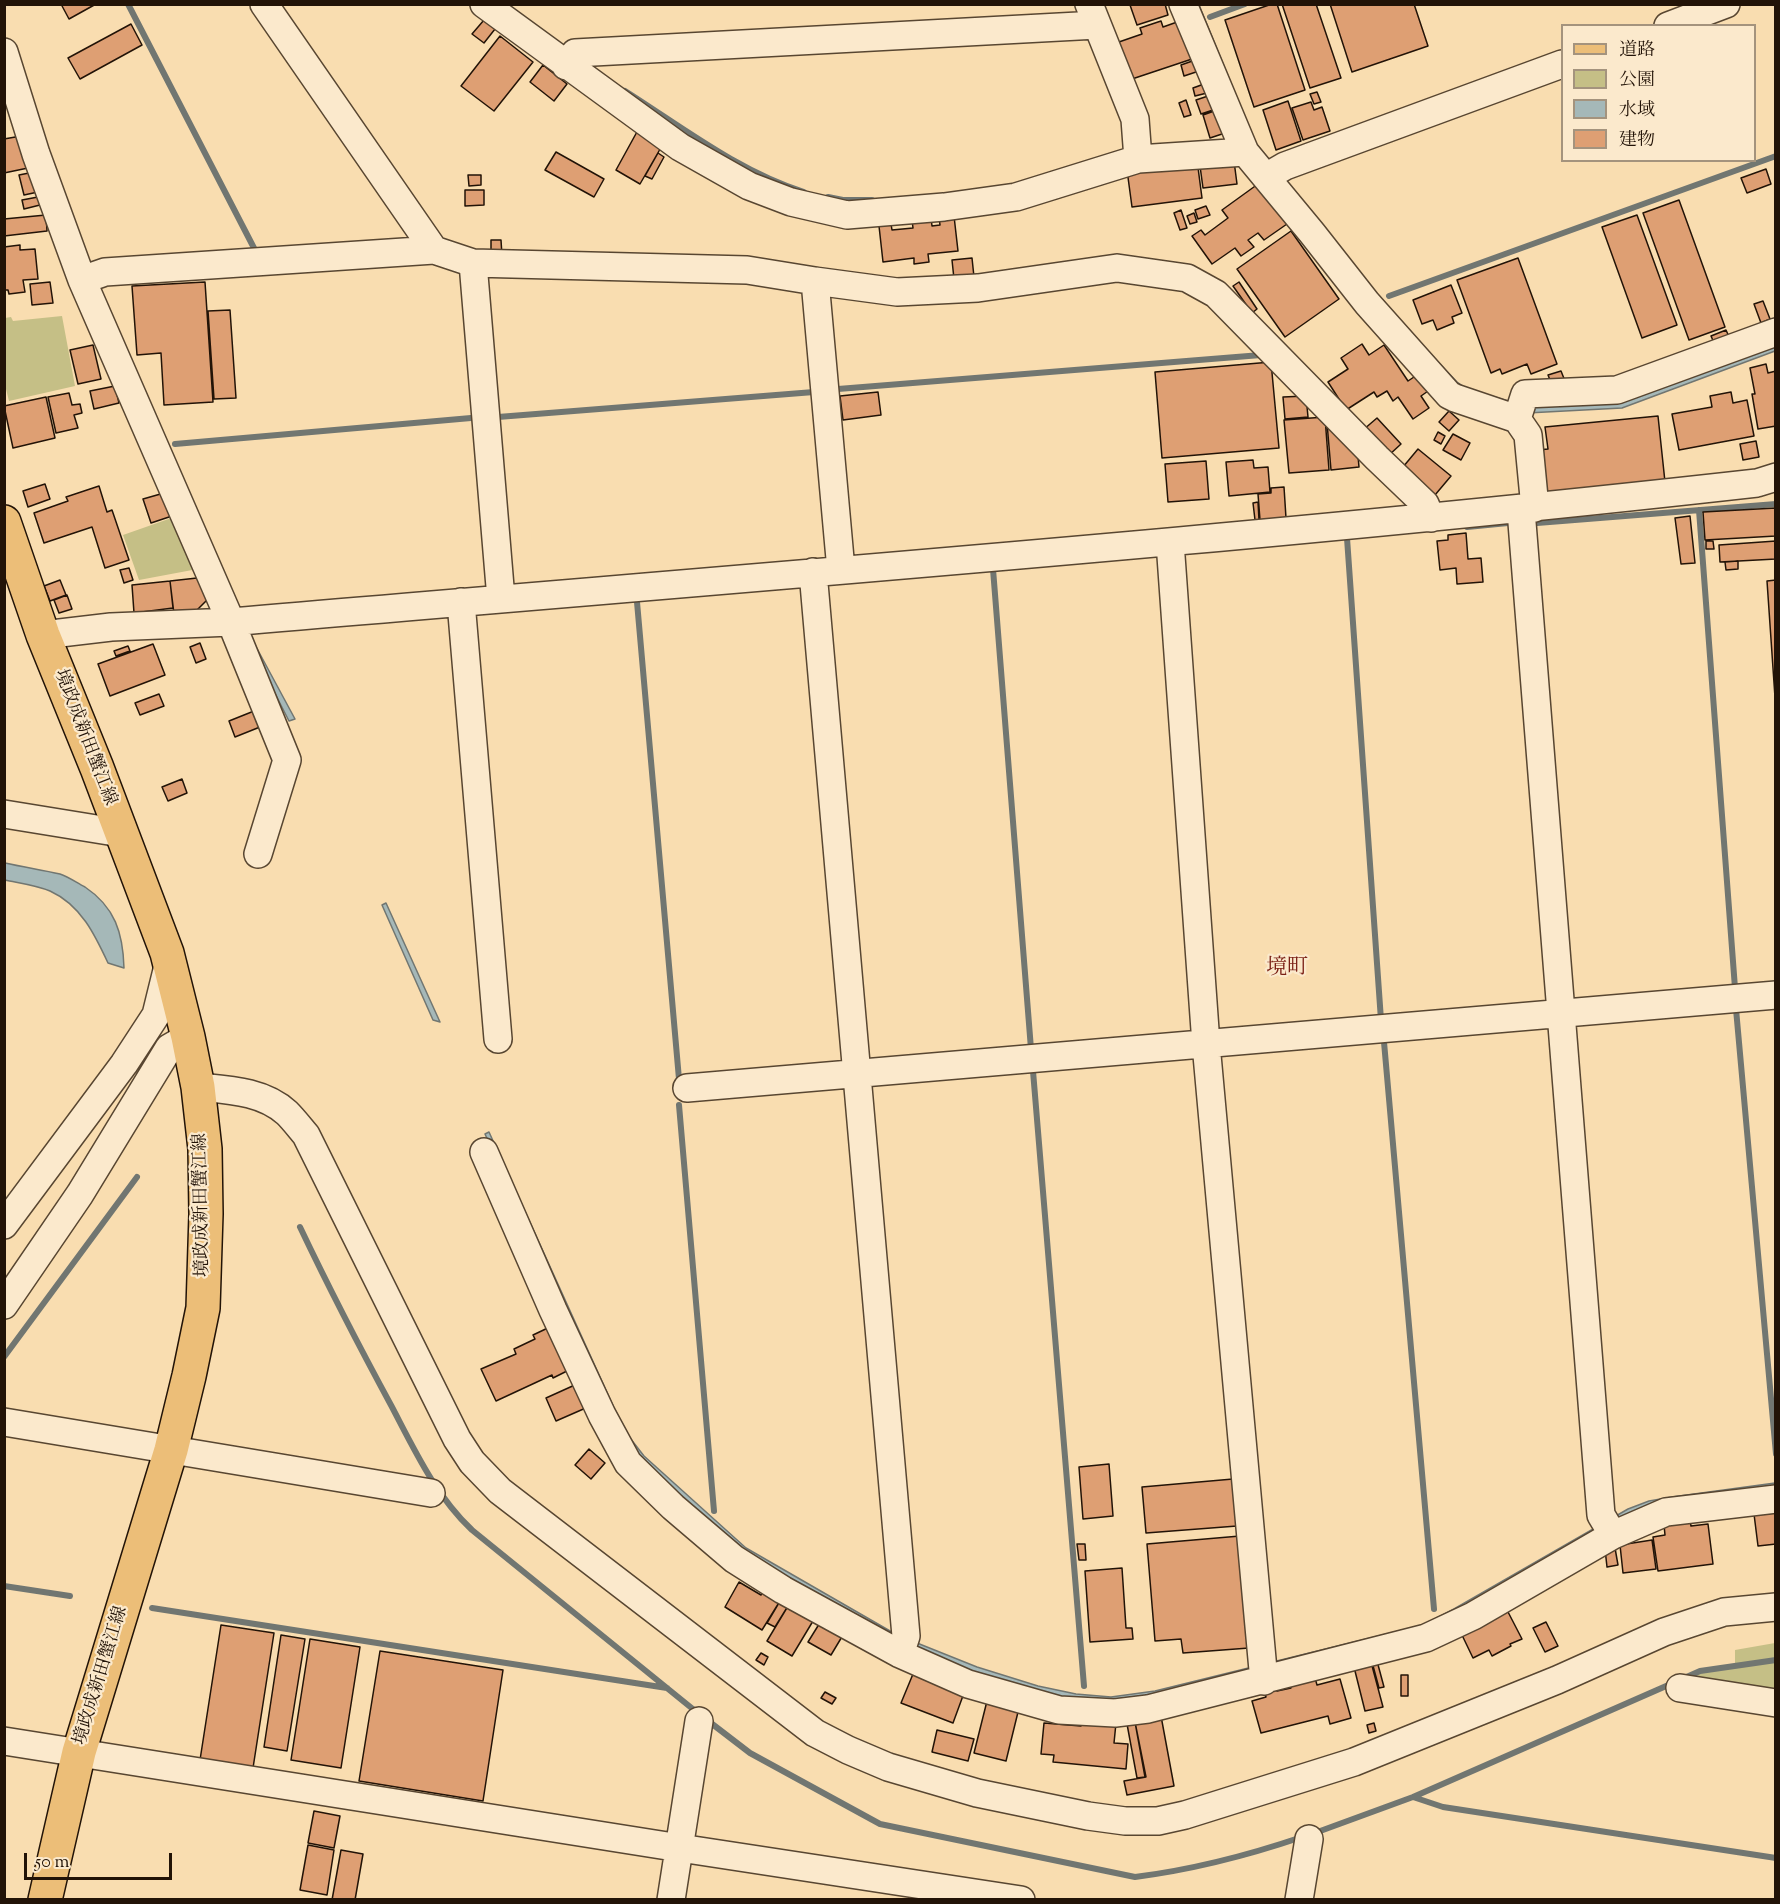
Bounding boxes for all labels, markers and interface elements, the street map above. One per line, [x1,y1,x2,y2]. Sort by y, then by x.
legend [1561,24,1756,162]
text: 道路 [1619,38,1655,64]
text: 公園 [1619,68,1655,94]
text: 水域 [1619,98,1655,124]
text: 建物 [1619,128,1655,154]
street label: 境政成新田蟹江線 [48,667,120,809]
district label: 境町 [1266,956,1308,982]
street label: 境政成新田蟹江線 [191,1133,215,1277]
street label: 境政成新田蟹江線 [71,1604,133,1748]
scale bar [27,1841,176,1879]
text: 50 m [35,1850,69,1876]

